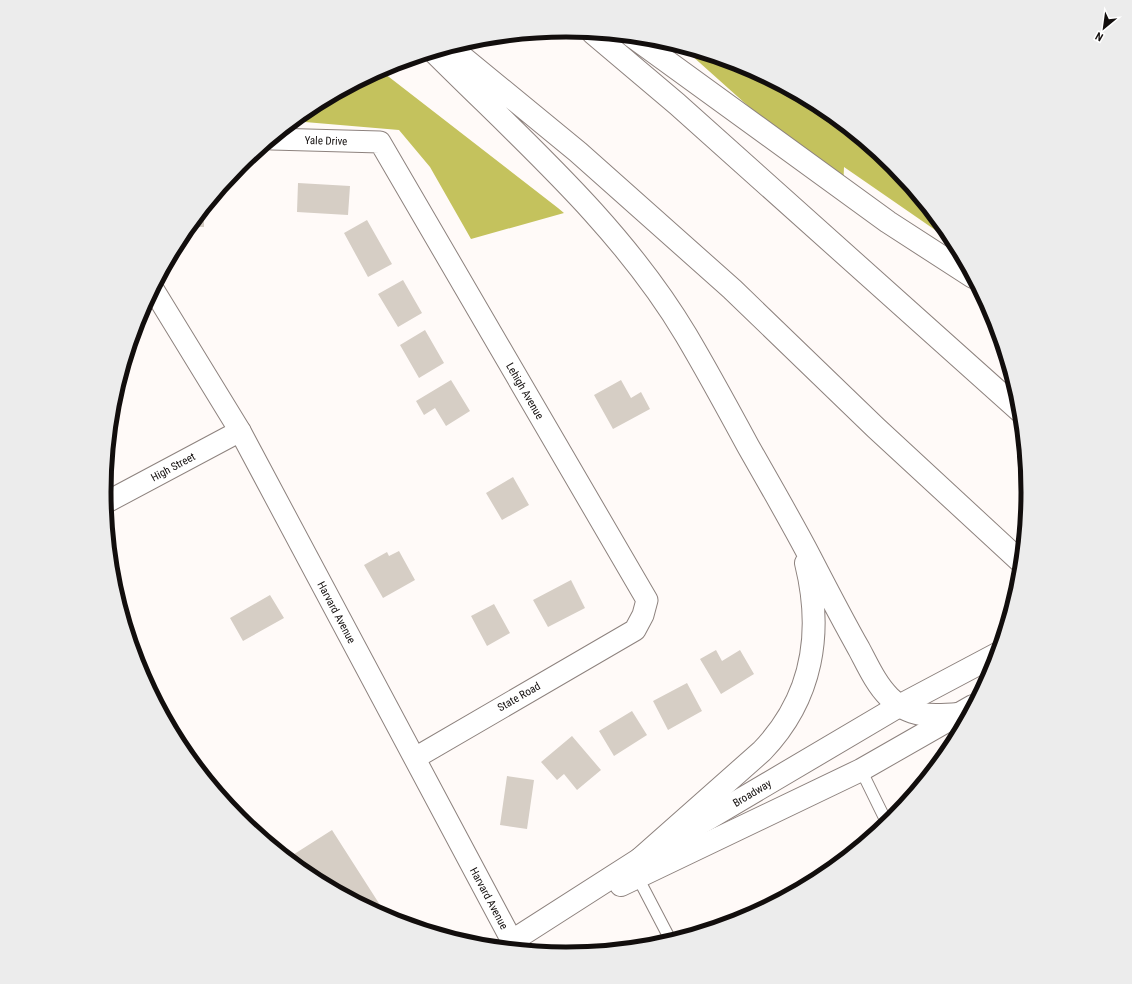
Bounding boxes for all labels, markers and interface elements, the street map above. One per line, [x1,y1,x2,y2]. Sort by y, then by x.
north arrow [1084,8,1124,48]
text: N [1093,29,1105,44]
street label: Yale Drive [304,133,348,148]
street label: Lehigh Avenue [503,360,547,421]
street label: High Street [149,450,197,484]
street label: Harvard Avenue [315,579,359,646]
street label: State Road [495,680,543,714]
street label: Broadway [730,776,774,809]
street label: Harvard Avenue [467,865,511,931]

